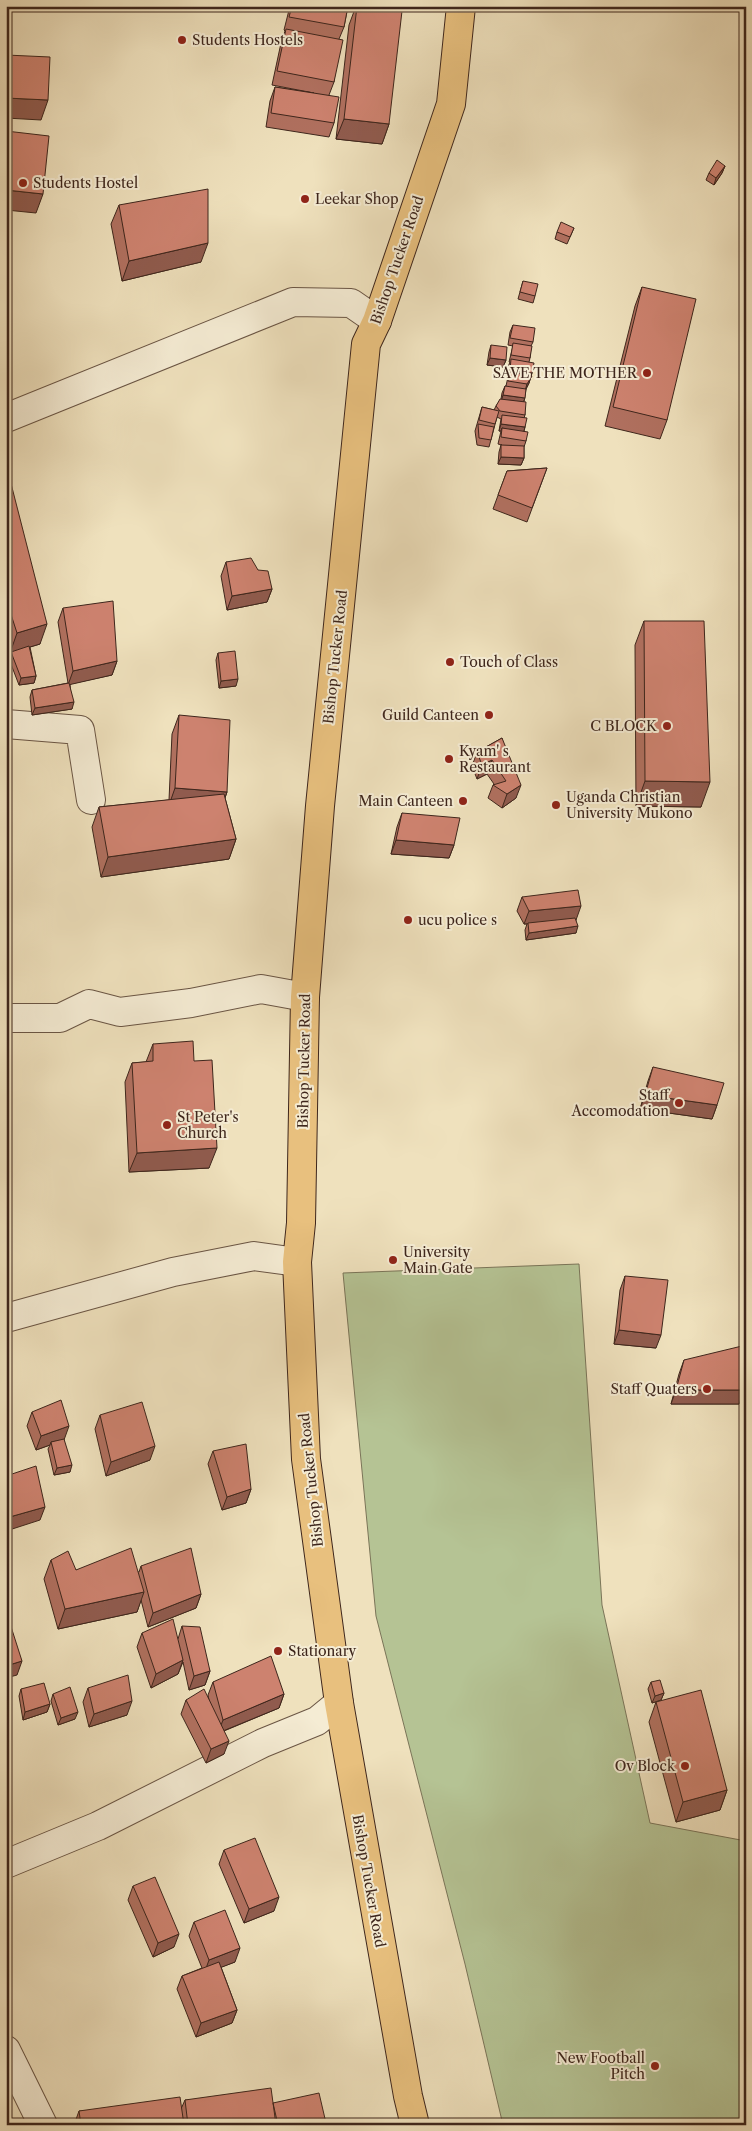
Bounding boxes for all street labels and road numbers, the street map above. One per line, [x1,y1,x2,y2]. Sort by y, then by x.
street label: Bishop Tucker Road [367,193,428,327]
street label: Bishop Tucker Road [319,589,351,725]
street label: Bishop Tucker Road [294,993,314,1129]
street label: Bishop Tucker Road [295,1412,327,1548]
street label: Bishop Tucker Road [348,1813,390,1949]

